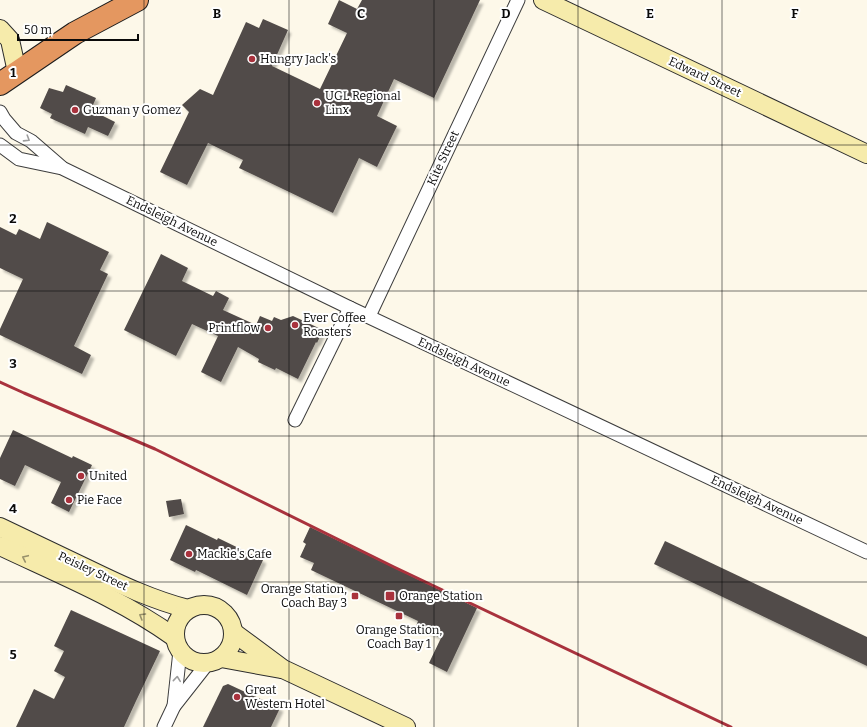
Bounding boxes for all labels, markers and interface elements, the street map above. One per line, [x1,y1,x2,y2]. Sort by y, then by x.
text: B [213,6,221,21]
text: C [357,6,365,21]
text: D [501,6,511,21]
text: E [646,6,654,21]
text: F [791,6,799,21]
scale bar [18,16,138,42]
text: 50 m [24,23,53,37]
place label: Hungry Jack's [260,52,337,66]
marker: Hungry Jack's [247,54,257,64]
street label: Edward Street [666,54,744,100]
text: 1 [10,65,16,80]
place label: UGL Regional Linx [325,89,401,117]
marker: UGL Regional Linx [312,98,322,108]
place label: Guzman y Gomez [83,103,181,117]
marker: Guzman y Gomez [70,105,80,115]
street label: Kite Street [424,128,462,188]
one-way arrow [23,134,30,142]
street label: Endsleigh Avenue [124,193,220,249]
text: 2 [9,211,17,226]
place label: Ever Coffee Roasters [303,311,366,339]
marker: Ever Coffee Roasters [290,320,300,330]
place label: Printflow [208,321,260,335]
marker: Printflow [263,323,273,333]
street label: Endsleigh Avenue [416,335,512,389]
text: 3 [9,356,17,371]
place label: United [89,469,127,483]
marker: United [76,471,86,481]
street label: Endsleigh Avenue [709,473,805,527]
place label: Pie Face [77,493,122,507]
marker: Pie Face [64,495,74,505]
text: 4 [9,501,17,516]
place label: Mackie's Cafe [197,547,272,561]
street label: Peisley Street [56,549,131,594]
marker: Mackie's Cafe [184,549,194,559]
one-way arrow [22,555,29,563]
place label: Orange Station, Coach Bay 3 [261,582,347,610]
place label: Orange Station [399,589,483,603]
marker: Orange Station [384,590,396,602]
marker: Orange Station, Coach Bay 3 [350,591,360,601]
marker: Orange Station, Coach Bay 1 [394,611,404,621]
one-way arrow [139,613,146,620]
place label: Orange Station, Coach Bay 1 [356,623,442,651]
text: 5 [9,647,17,662]
one-way arrow [172,676,181,682]
place label: Great Western Hotel [245,683,326,711]
marker: Great Western Hotel [232,692,242,702]

